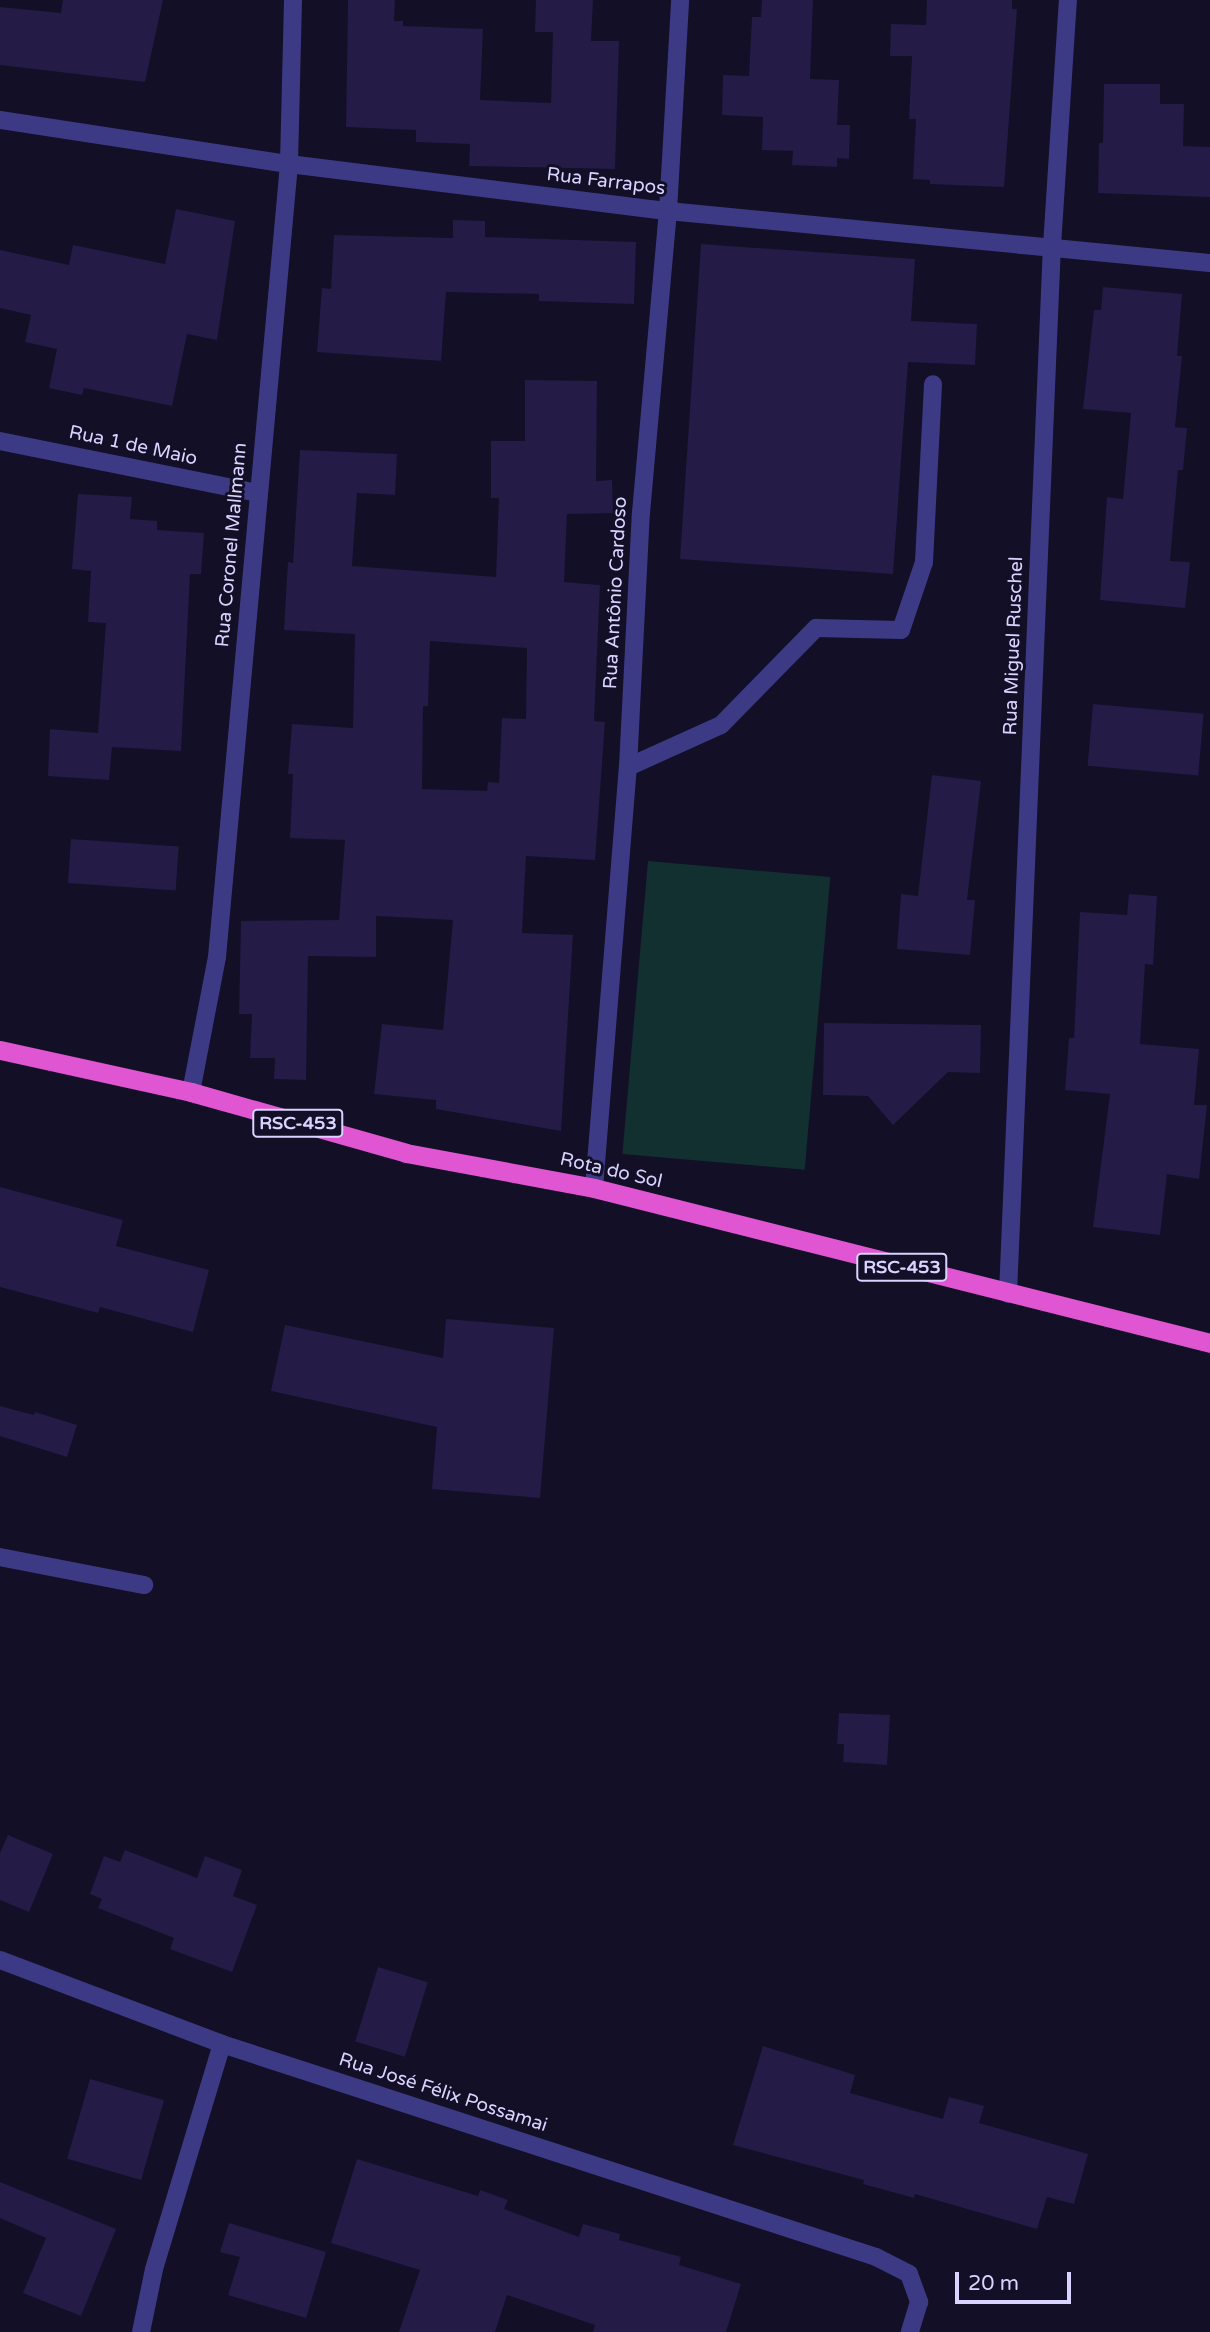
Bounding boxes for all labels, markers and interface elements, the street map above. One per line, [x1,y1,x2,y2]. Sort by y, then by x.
street label: Rua Farrapos [545,163,667,201]
street label: Rua 1 de Maio [67,421,199,471]
street label: Rua Coronel Mallmann [212,442,252,648]
street label: Rua Antônio Cardoso [600,496,632,690]
street label: Rua Miguel Ruschel [999,556,1029,736]
road number: RSC-453 [251,1108,345,1138]
street label: Rota do Sol [558,1148,664,1194]
road number: RSC-453 [855,1252,949,1282]
street label: Rua José Félix Possamai [336,2048,550,2138]
scale bar [958,2258,1074,2302]
text: 20 m [968,2271,1019,2296]

